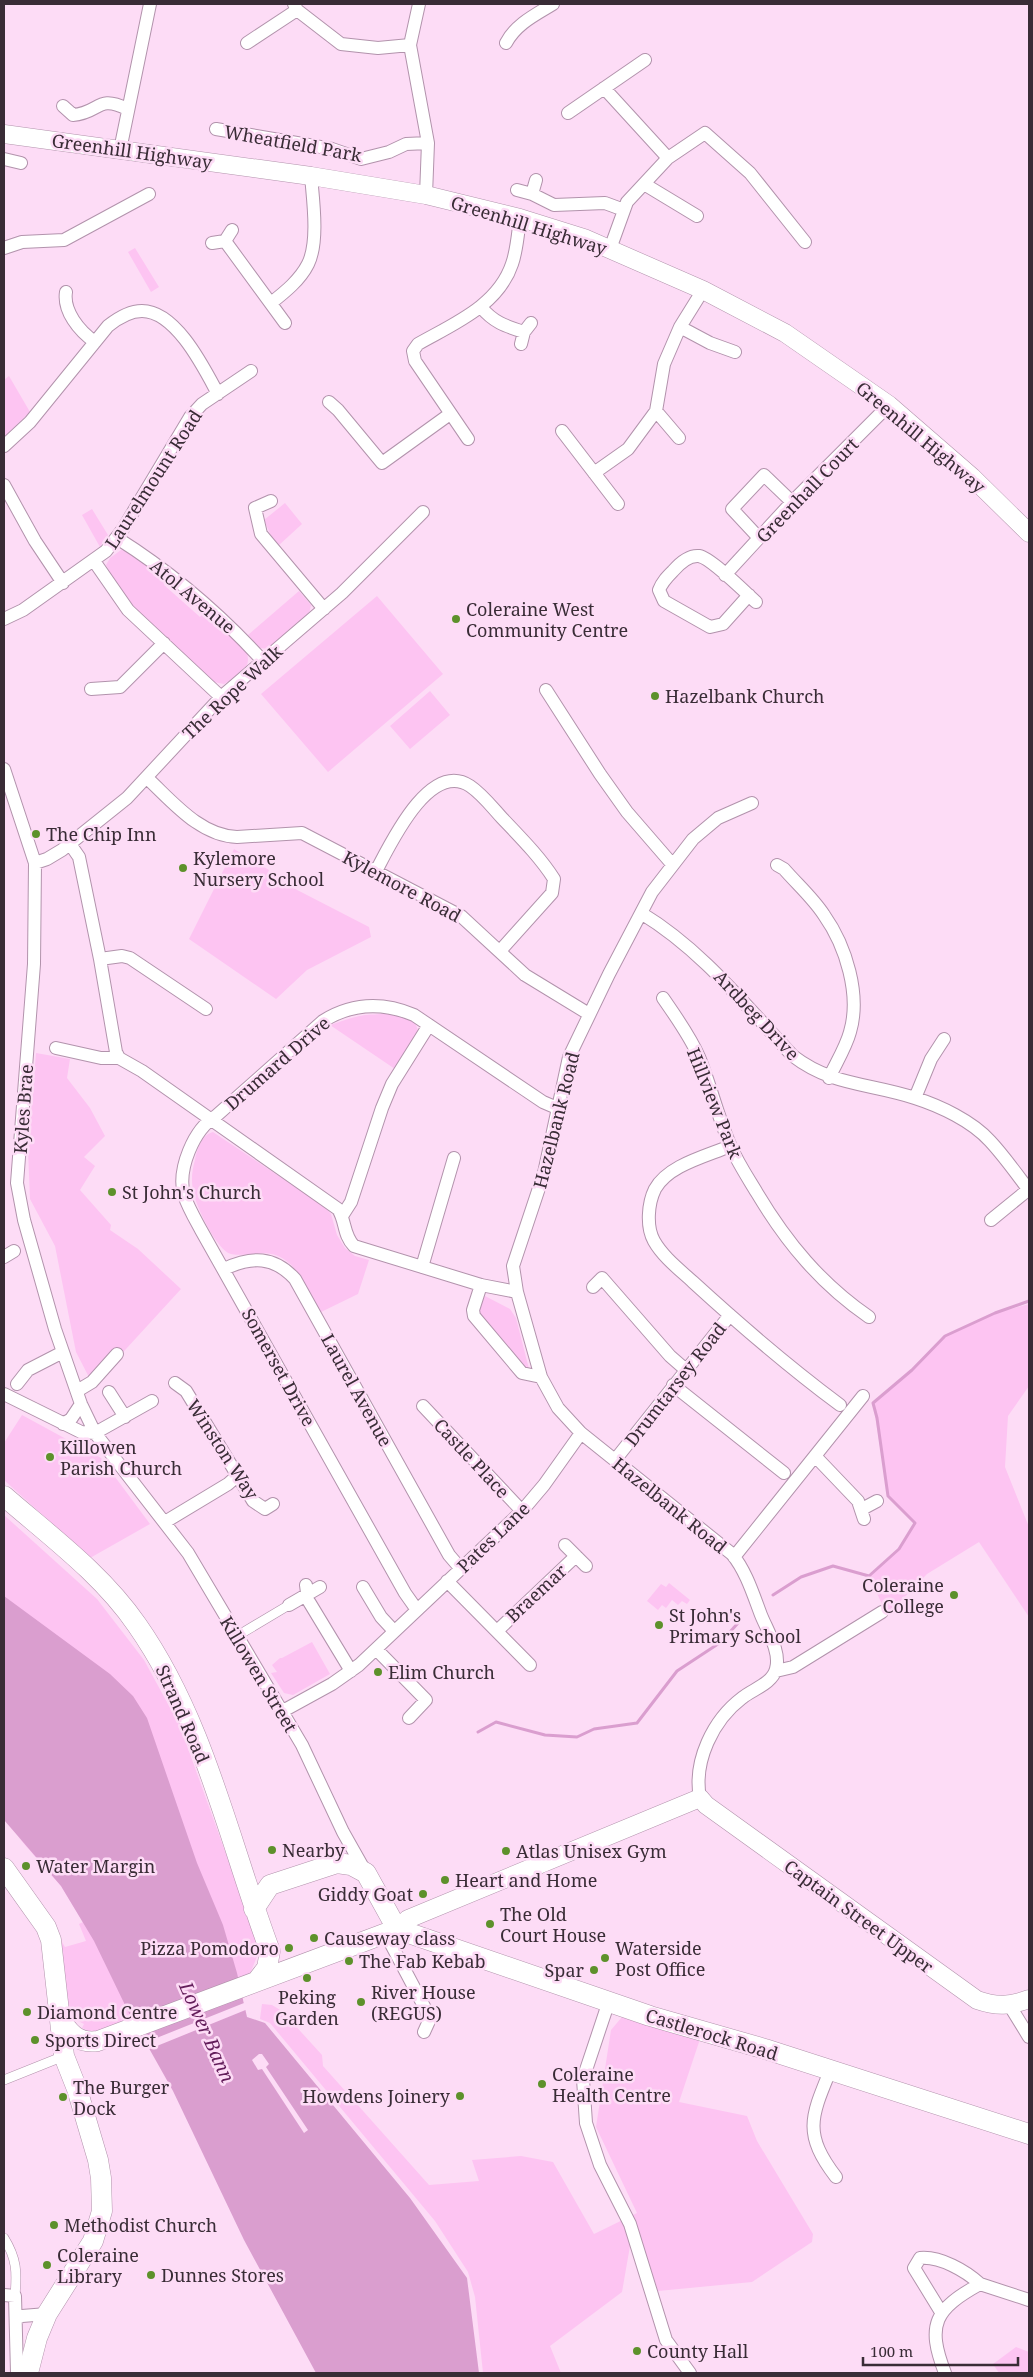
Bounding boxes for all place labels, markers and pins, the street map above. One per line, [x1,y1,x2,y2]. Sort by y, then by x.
place label: Coleraine West Community Centre [466,597,628,642]
marker: Coleraine West Community Centre [450,613,462,625]
place label: Hazelbank Church [665,684,825,708]
marker: Hazelbank Church [649,690,661,702]
place label: The Chip Inn [46,822,157,846]
marker: The Chip Inn [30,828,42,840]
place label: Kylemore Nursery School [193,846,325,891]
marker: Kylemore Nursery School [177,862,189,874]
place label: St John's Church [122,1180,261,1204]
marker: St John's Church [106,1186,118,1198]
place label: Killowen Parish Church [60,1435,182,1480]
marker: Killowen Parish Church [44,1451,56,1463]
place label: Coleraine College [862,1573,944,1618]
marker: Coleraine College [948,1589,960,1601]
place label: St John's Primary School [669,1603,801,1648]
marker: St John's Primary School [653,1619,665,1631]
place label: Elim Church [388,1660,495,1684]
marker: Elim Church [372,1666,384,1678]
place label: Nearby [282,1838,346,1862]
place label: Atlas Unisex Gym [516,1839,667,1863]
marker: Nearby [266,1844,278,1856]
marker: Atlas Unisex Gym [500,1845,512,1857]
place label: Water Margin [36,1854,156,1878]
marker: Water Margin [20,1860,32,1872]
place label: Heart and Home [455,1868,597,1892]
marker: Heart and Home [439,1874,451,1886]
place label: Giddy Goat [318,1882,413,1906]
marker: Giddy Goat [417,1888,429,1900]
place label: The Old Court House [500,1902,606,1947]
marker: The Old Court House [484,1918,496,1930]
place label: Causeway class [324,1926,455,1950]
marker: Causeway class [308,1932,320,1944]
place label: Pizza Pomodoro [140,1936,279,1960]
place label: Waterside Post Office [615,1936,705,1981]
marker: Pizza Pomodoro [283,1942,295,1954]
place label: The Fab Kebab [359,1949,486,1973]
marker: Waterside Post Office [599,1952,611,1964]
marker: The Fab Kebab [343,1955,355,1967]
place label: Spar [545,1958,585,1982]
marker: Spar [588,1964,600,1976]
marker: Peking Garden [301,1972,313,1984]
place label: River House (REGUS) [371,1980,476,2025]
place label: Peking Garden [275,1985,339,2030]
marker: River House (REGUS) [355,1996,367,2008]
place label: Diamond Centre [37,2000,177,2024]
marker: Diamond Centre [21,2006,33,2018]
place label: Sports Direct [45,2028,156,2052]
marker: Sports Direct [29,2034,41,2046]
place label: Coleraine Health Centre [552,2062,671,2107]
place label: The Burger Dock [73,2075,170,2120]
marker: Coleraine Health Centre [536,2078,548,2090]
place label: Howdens Joinery [302,2084,451,2108]
marker: Howdens Joinery [454,2090,466,2102]
marker: The Burger Dock [57,2091,69,2103]
place label: Methodist Church [64,2213,217,2237]
marker: Methodist Church [48,2219,60,2231]
place label: Coleraine Library [57,2243,139,2288]
marker: Coleraine Library [41,2259,53,2271]
place label: Dunnes Stores [161,2263,284,2287]
marker: Dunnes Stores [145,2269,157,2281]
place label: County Hall [647,2339,749,2363]
marker: County Hall [631,2345,643,2357]

